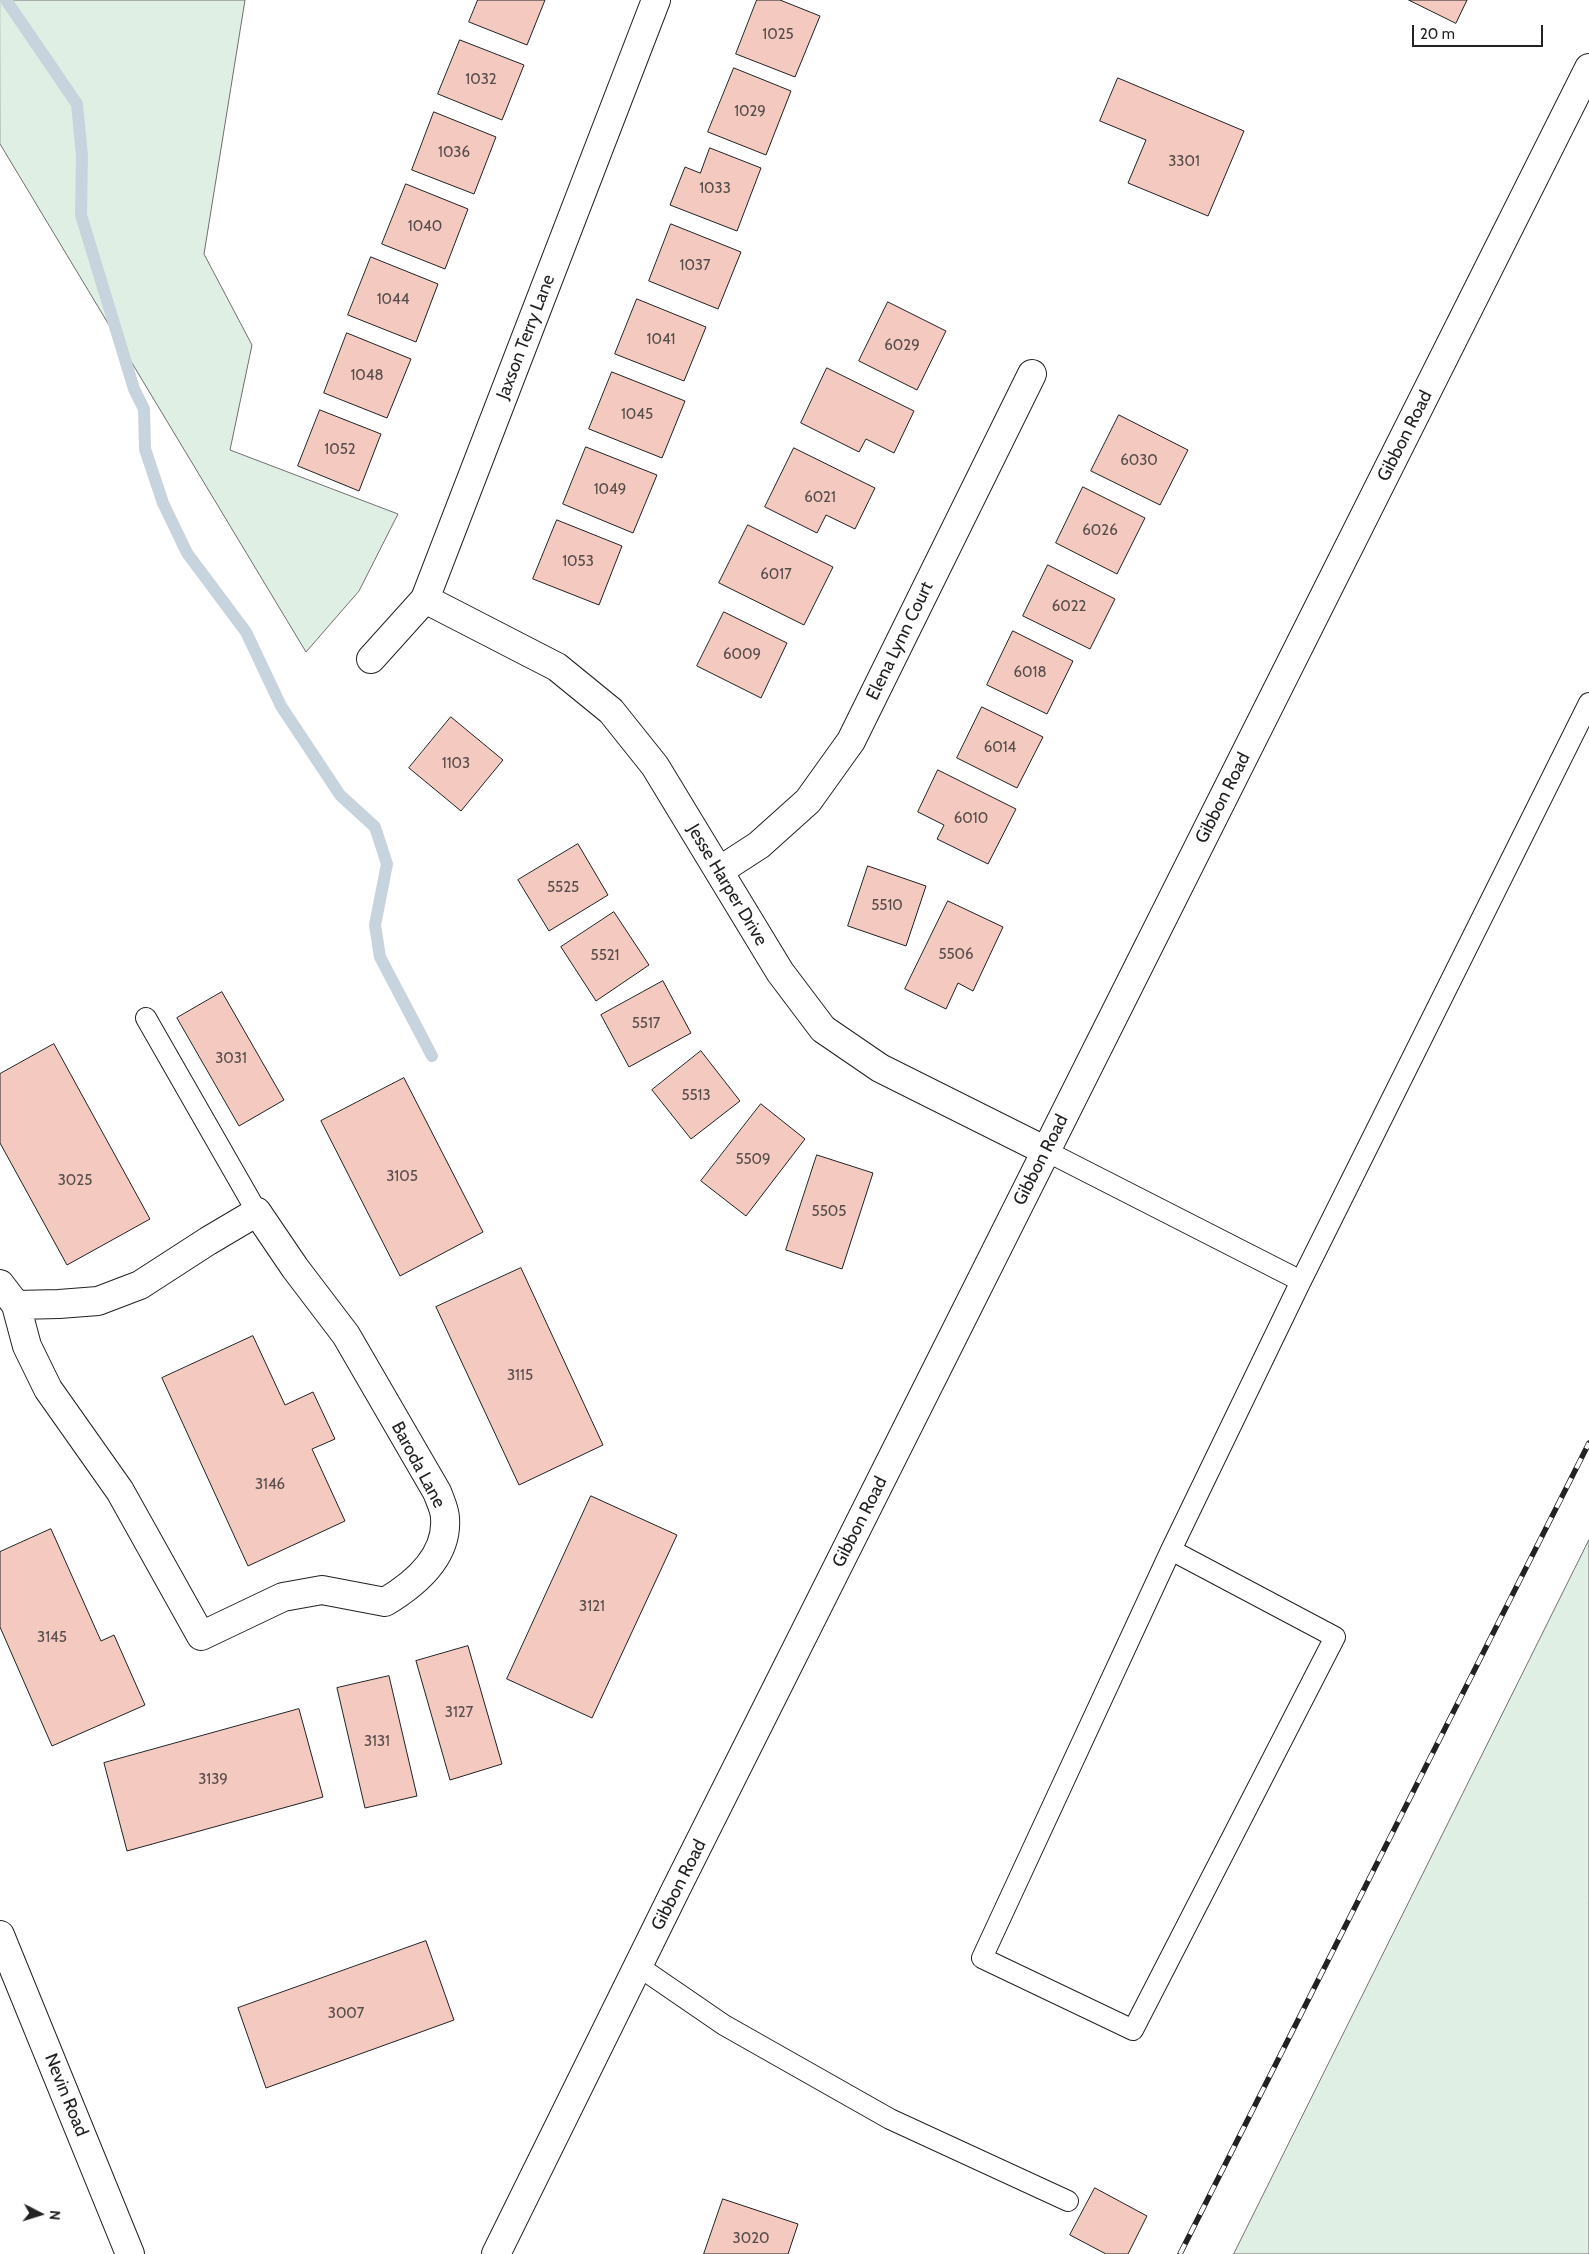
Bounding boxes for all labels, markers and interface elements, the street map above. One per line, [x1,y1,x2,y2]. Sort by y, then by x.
scale bar [1414,15,1545,47]
text: 20 m [1420,25,1455,43]
house number: 1025 [762,26,794,44]
house number: 1032 [465,71,497,89]
house number: 1029 [734,103,766,121]
house number: 1036 [438,144,470,162]
house number: 3301 [1168,153,1200,171]
house number: 1033 [699,180,731,198]
house number: 1040 [408,218,442,236]
house number: 1037 [679,257,711,275]
street label: Jaxson Terry Lane [492,272,560,402]
house number: 1044 [377,291,409,309]
house number: 1041 [647,331,675,349]
house number: 6029 [884,337,920,355]
house number: 1048 [350,367,384,385]
street label: Gibbon Road [1373,387,1437,485]
house number: 1045 [621,406,653,424]
house number: 1052 [324,441,356,459]
house number: 6030 [1120,452,1158,470]
house number: 1049 [594,481,626,499]
house number: 6021 [804,489,836,507]
house number: 6026 [1082,522,1118,540]
house number: 1053 [562,553,594,571]
house number: 6017 [760,566,792,584]
street label: Elena Lynn Court [862,578,938,704]
house number: 6022 [1052,598,1086,616]
house number: 6009 [723,646,761,664]
house number: 6018 [1014,664,1046,682]
house number: 6014 [984,739,1016,757]
street label: Gibbon Road [1191,749,1255,847]
house number: 1103 [442,755,470,773]
house number: 6010 [954,810,988,828]
street label: Jesse Harper Drive [682,820,772,950]
house number: 5525 [547,879,579,897]
house number: 5510 [871,897,903,915]
house number: 5506 [938,946,974,964]
house number: 5521 [591,947,619,965]
house number: 5517 [632,1015,660,1033]
house number: 3031 [215,1050,247,1068]
house number: 5513 [681,1087,711,1105]
street label: Gibbon Road [1009,1111,1073,1209]
house number: 5509 [735,1151,771,1169]
house number: 3105 [386,1168,418,1186]
house number: 3025 [58,1172,92,1190]
house number: 5505 [812,1203,846,1221]
house number: 3115 [507,1367,533,1385]
street label: Baroda Lane [386,1418,450,1512]
street label: Gibbon Road [828,1473,892,1571]
house number: 3146 [255,1476,285,1494]
house number: 3121 [579,1598,605,1616]
house number: 3145 [37,1629,67,1647]
house number: 3127 [445,1704,473,1722]
house number: 3131 [364,1733,390,1751]
house number: 3139 [198,1771,228,1789]
street label: Gibbon Road [647,1836,711,1934]
house number: 3007 [328,2005,364,2023]
street label: Nevin Road [40,2050,92,2140]
north arrow [15,2189,65,2239]
text: N [46,2210,64,2221]
house number: 3020 [733,2230,769,2248]

